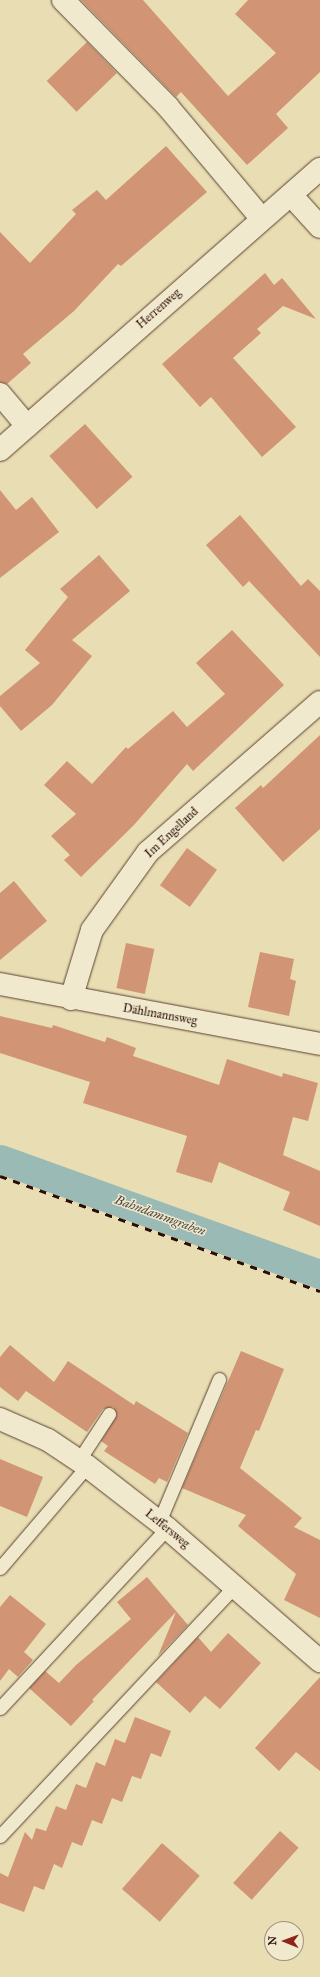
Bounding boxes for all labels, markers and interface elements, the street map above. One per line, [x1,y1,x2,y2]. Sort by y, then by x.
street label: Herrenweg [134,286,184,332]
street label: Im Engelland [142,805,202,861]
street label: Dählmannsweg [122,1001,198,1029]
water label: Bahndammgraben [113,1192,207,1240]
street label: Leffersweg [142,1507,192,1551]
north arrow [264,1921,304,1961]
text: N [266,1936,279,1946]

